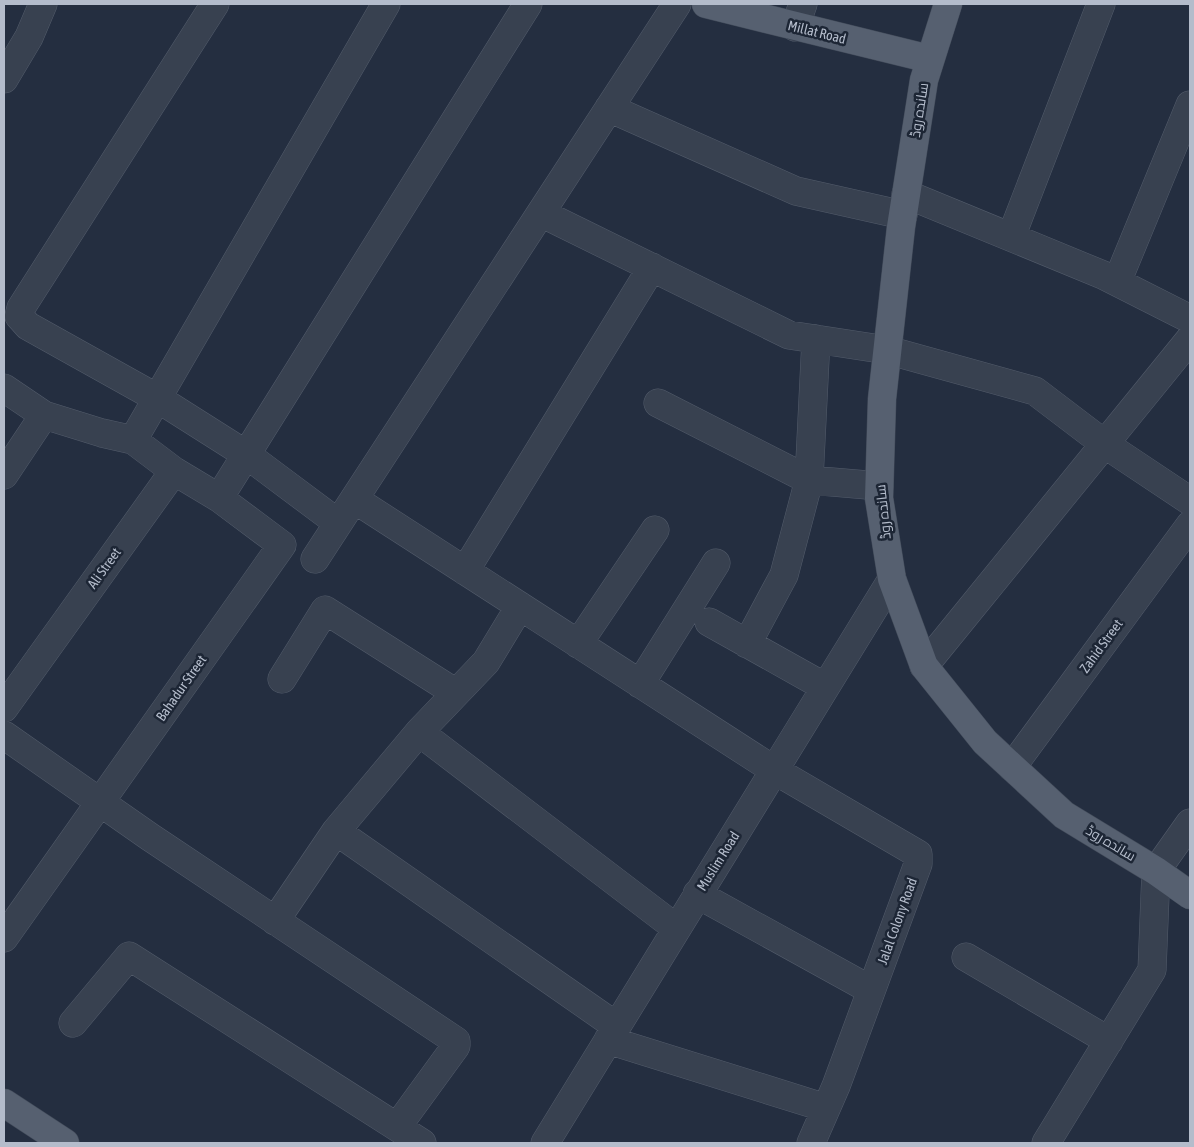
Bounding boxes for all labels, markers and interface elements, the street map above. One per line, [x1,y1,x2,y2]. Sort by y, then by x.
street label: Millat Road [786,17,848,47]
street label: ساندہ روڈ [907,82,931,138]
street label: ساندہ روڈ [872,484,894,540]
street label: Ali Street [84,545,124,591]
street label: Zahid Street [1076,616,1126,676]
street label: Bahadur Street [152,652,210,724]
street label: ساندہ روڈ [1083,822,1139,864]
street label: Muslim Road [694,828,742,894]
street label: Jalal Colony Road [874,875,920,967]

